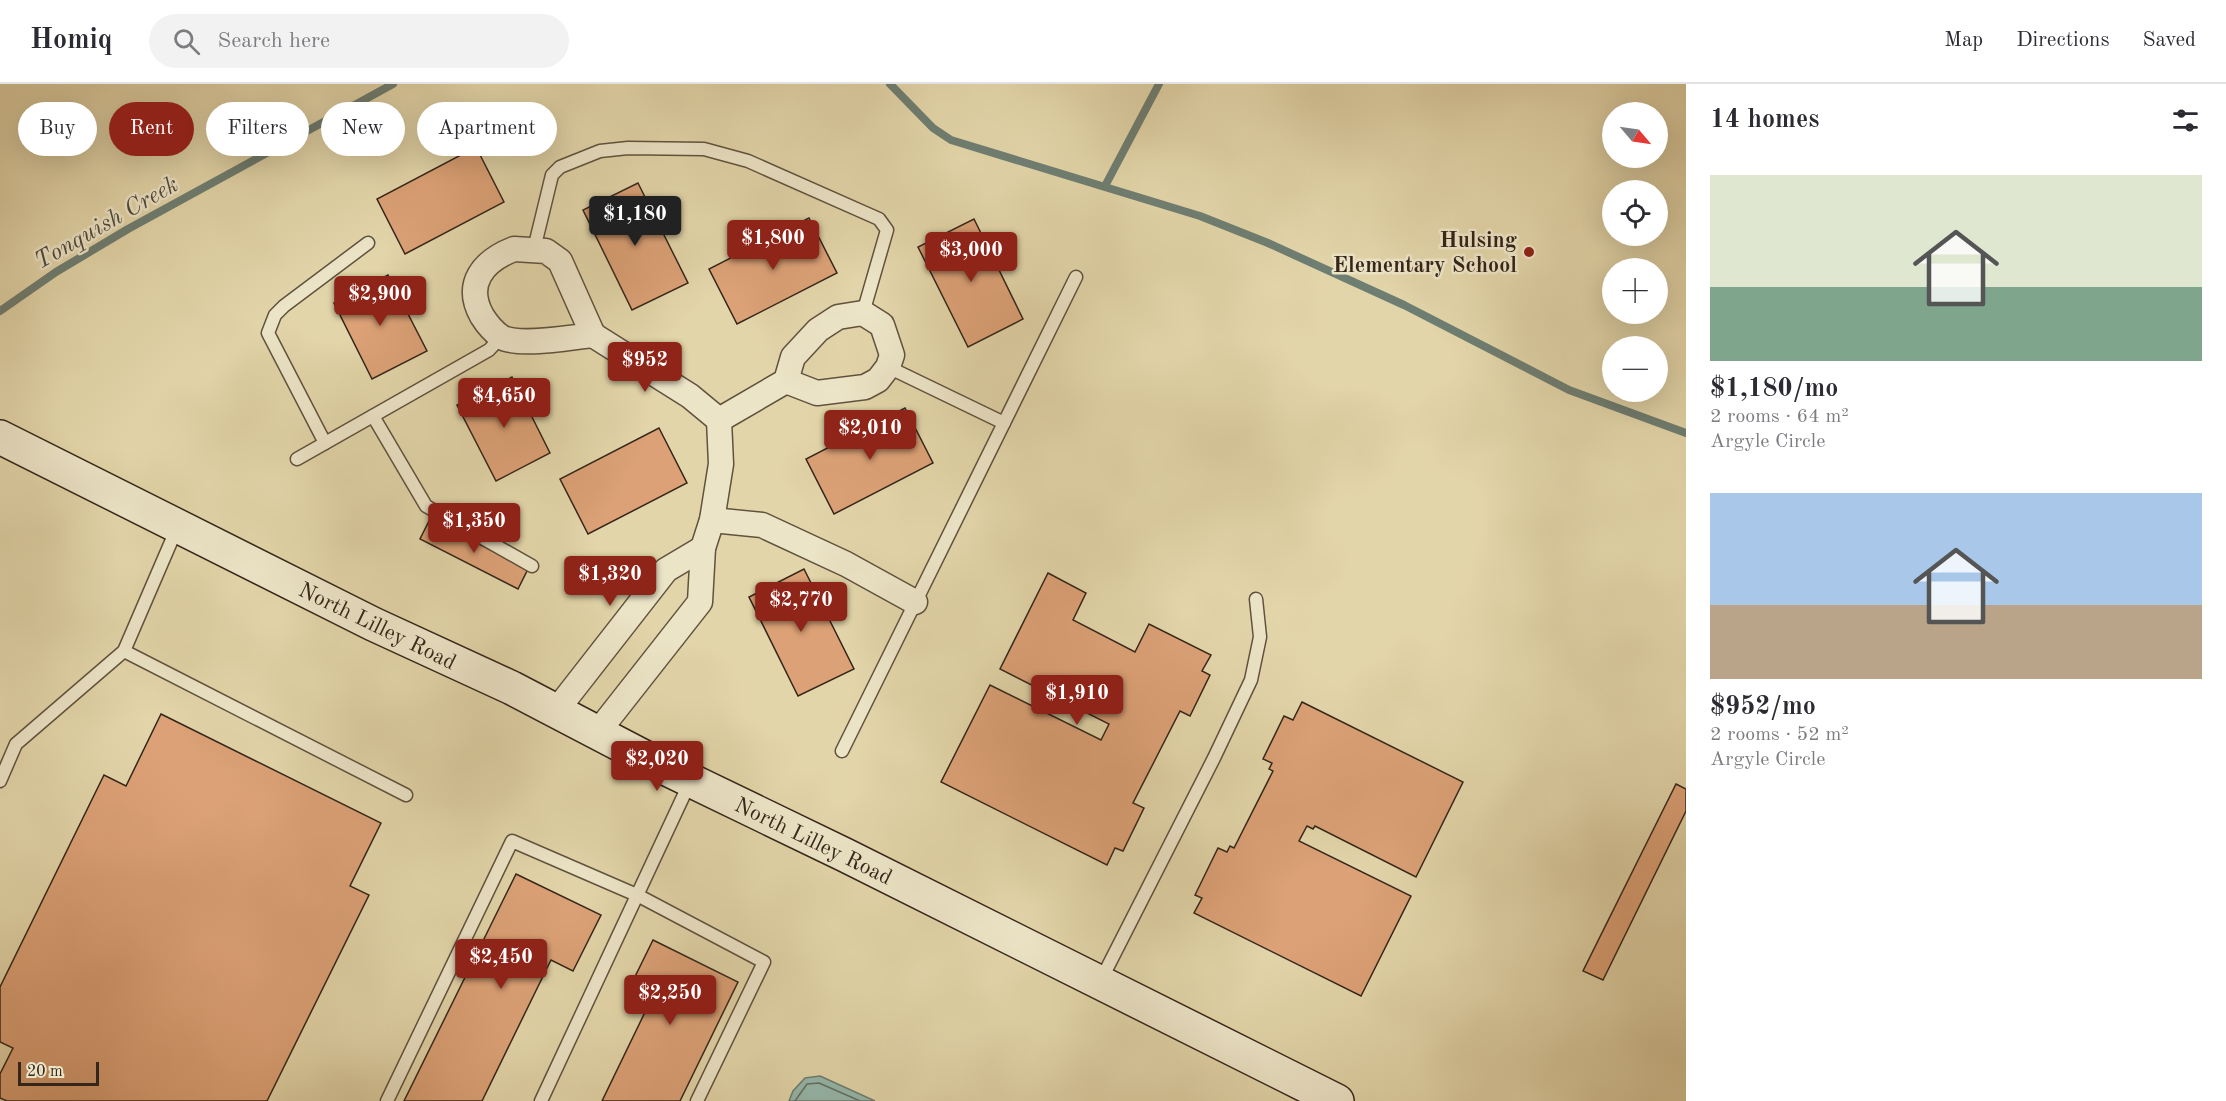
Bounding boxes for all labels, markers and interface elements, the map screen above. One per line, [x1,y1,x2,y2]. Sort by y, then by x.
search box [149,14,569,68]
icon: search [170,25,203,58]
text: Homiq [30,27,113,55]
text: Search here [218,30,330,52]
text: Map [1944,30,1983,51]
text: Directions [2016,30,2110,51]
text: Saved [2143,30,2196,51]
chip: Buy [18,102,97,156]
chip: Rent [109,102,194,156]
chip: Filters [206,102,309,156]
chip: New [321,102,405,156]
chip: Apartment [417,102,557,156]
north arrow [1602,102,1668,168]
map controls [1602,102,1668,402]
icon: filters [2169,104,2202,137]
text: 14 homes [1710,107,1819,133]
water label: Tonquish Creek [31,173,183,275]
button: locate [1602,180,1668,246]
pin: $1,180 [586,196,684,247]
text: $1,180 [603,205,667,225]
icon: home [1902,214,2010,322]
pin: $1,800 [724,220,822,271]
text: $1,800 [741,229,805,249]
place label: Hulsing Elementary School [1333,230,1517,277]
pin: $3,000 [922,232,1020,283]
text: $3,000 [939,241,1003,261]
marker: Hulsing Elementary School [1522,245,1536,259]
button: + [1602,258,1668,324]
pin: $2,900 [331,276,429,327]
text: $2,900 [348,285,412,305]
button: − [1602,336,1668,402]
pin: $952 [609,342,681,393]
text: $952 [622,351,668,371]
text: $1,180/mo [1710,376,1838,402]
pin: $4,650 [455,378,553,429]
text: $4,650 [472,387,536,407]
text: 2 rooms · 64 m² [1710,407,1849,427]
pin: $2,010 [821,410,919,461]
text: $2,010 [838,419,902,439]
text: Argyle Circle [1710,432,1825,452]
pin: $1,350 [425,503,523,554]
text: $1,350 [442,512,506,532]
icon: home [1902,532,2010,640]
pin: $1,320 [561,556,659,607]
text: $1,320 [578,565,642,585]
street label: North Lilley Road [295,579,459,674]
pin: $2,770 [752,582,850,633]
text: $2,770 [769,591,833,611]
pin: $1,910 [1028,675,1126,726]
text: $1,910 [1045,684,1109,704]
text: $952/mo [1710,694,1816,720]
text: 2 rooms · 52 m² [1710,725,1849,745]
pin: $2,020 [608,741,706,792]
text: $2,020 [625,750,689,770]
text: Argyle Circle [1710,750,1825,770]
street label: North Lilley Road [731,794,895,889]
pin: $2,450 [452,939,550,990]
text: $2,450 [469,948,533,968]
pin: $2,250 [621,975,719,1026]
text: $2,250 [638,984,702,1004]
scale bar [18,1059,99,1086]
text: 20 m [27,1064,63,1080]

